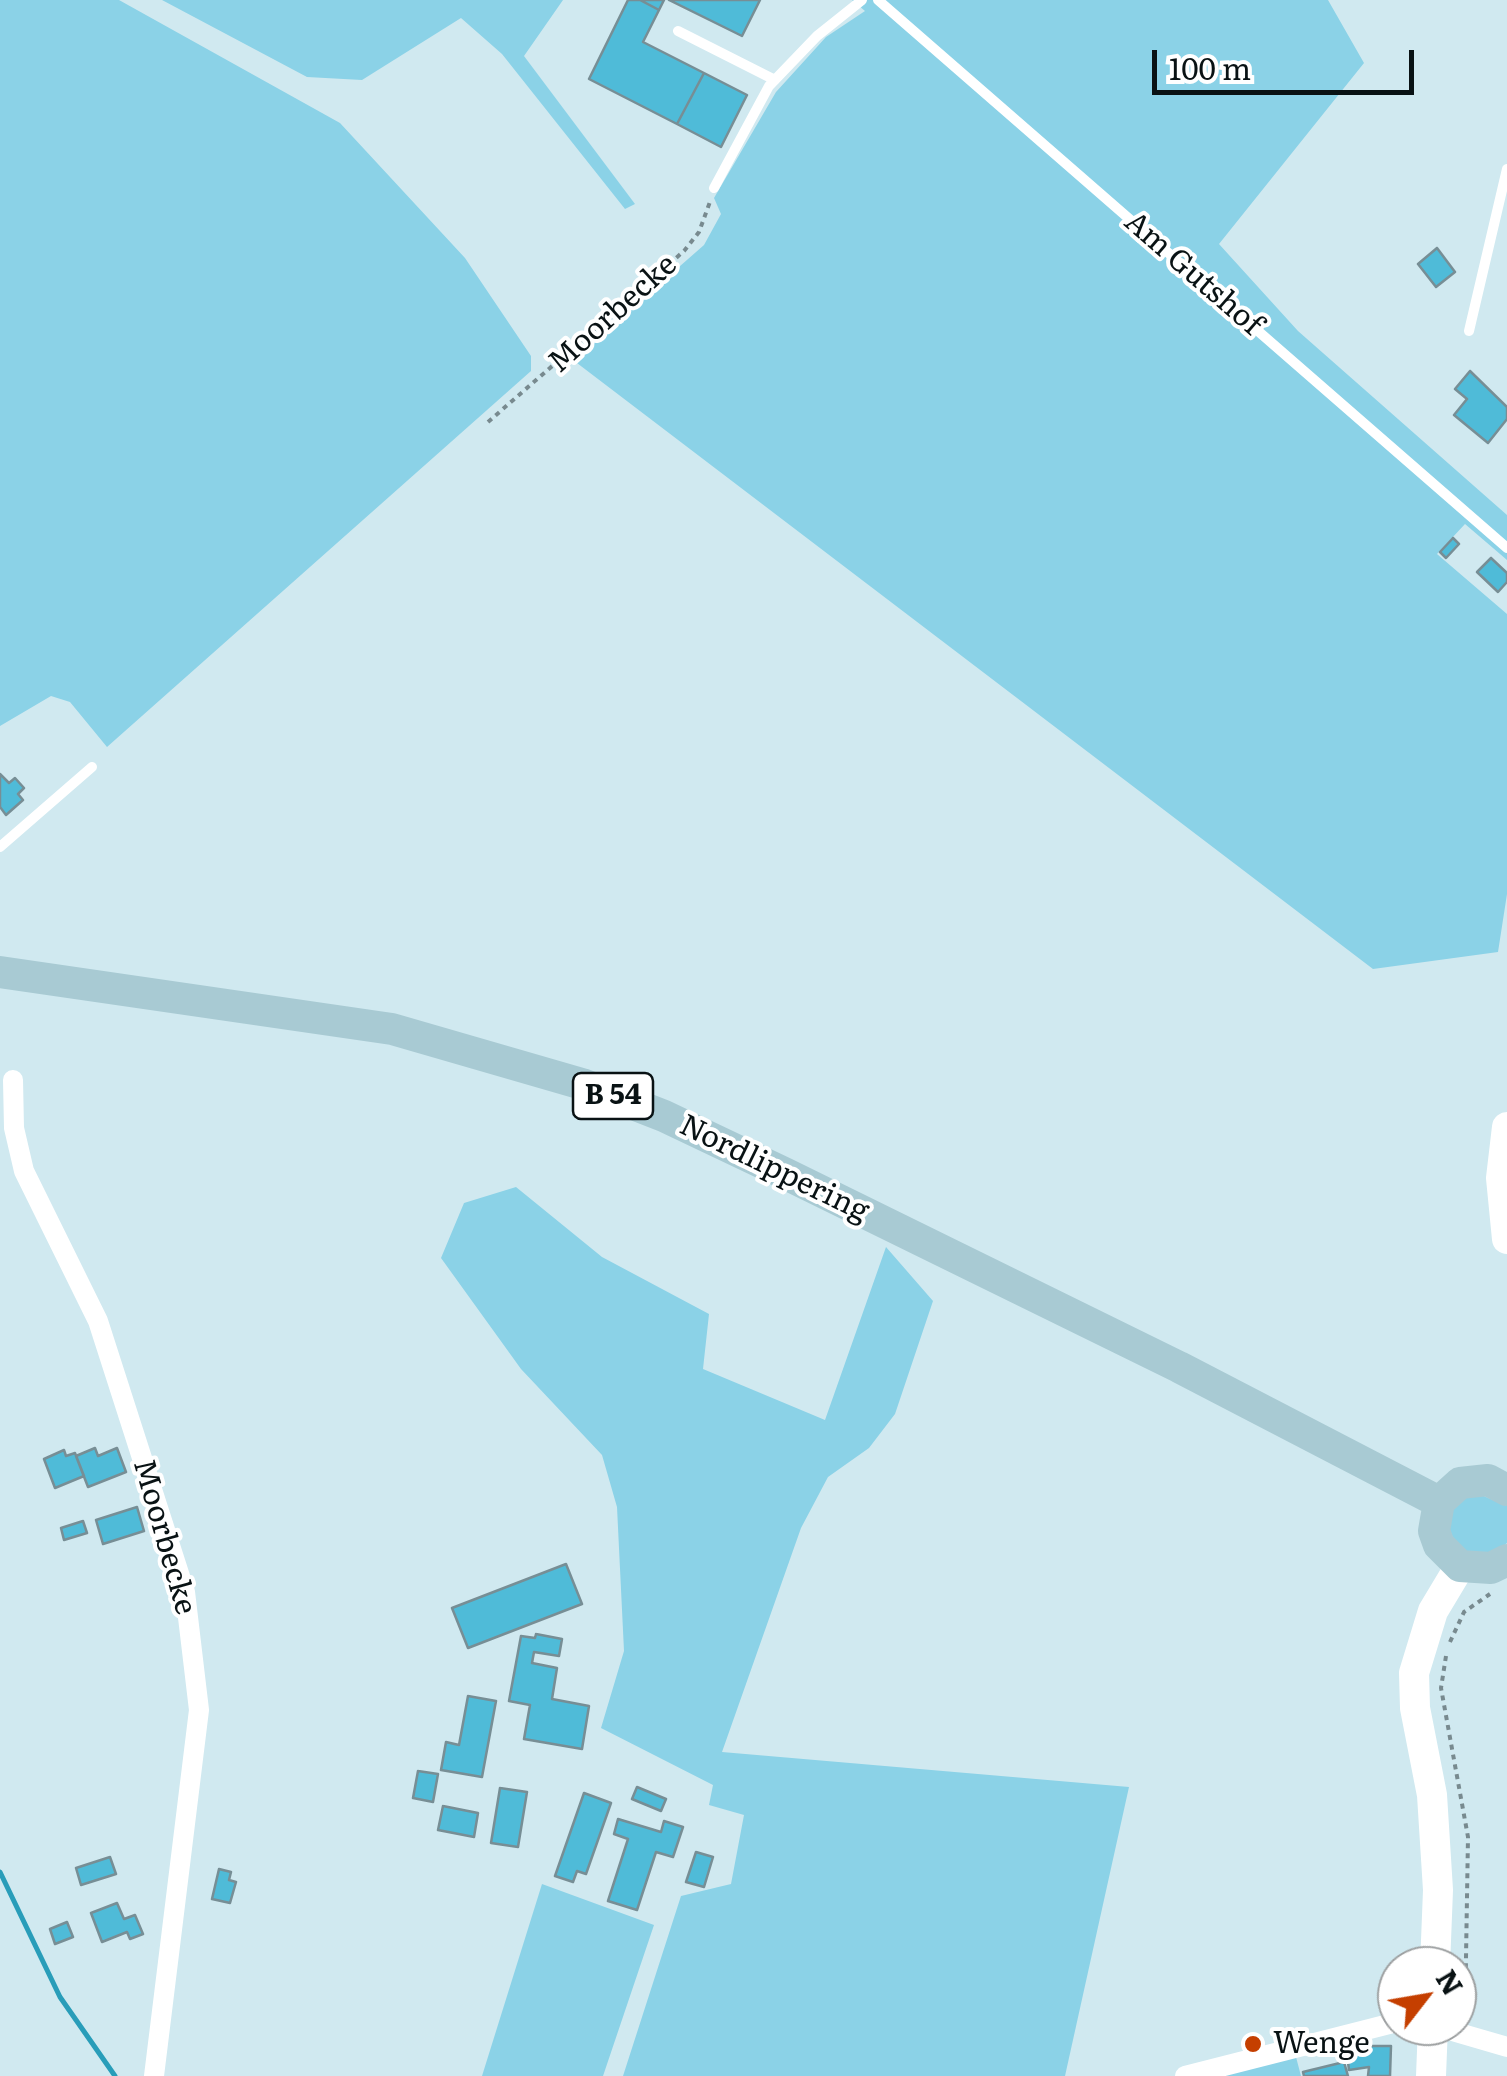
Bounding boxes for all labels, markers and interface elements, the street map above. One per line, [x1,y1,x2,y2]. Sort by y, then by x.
scale bar [1157,30,1420,92]
text: 100 m [1169,45,1251,89]
street label: Am Gutshof [1117,204,1269,344]
street label: Moorbecke [541,247,685,381]
road number: B 54 [573,1073,653,1119]
street label: Nordlippering [674,1108,874,1230]
street label: Moorbecke [125,1455,203,1619]
north arrow [1377,1946,1477,2046]
text: N [1427,1961,1475,2002]
place label: Wenge [1273,2026,1370,2062]
marker: Wenge [1242,2033,1264,2055]

